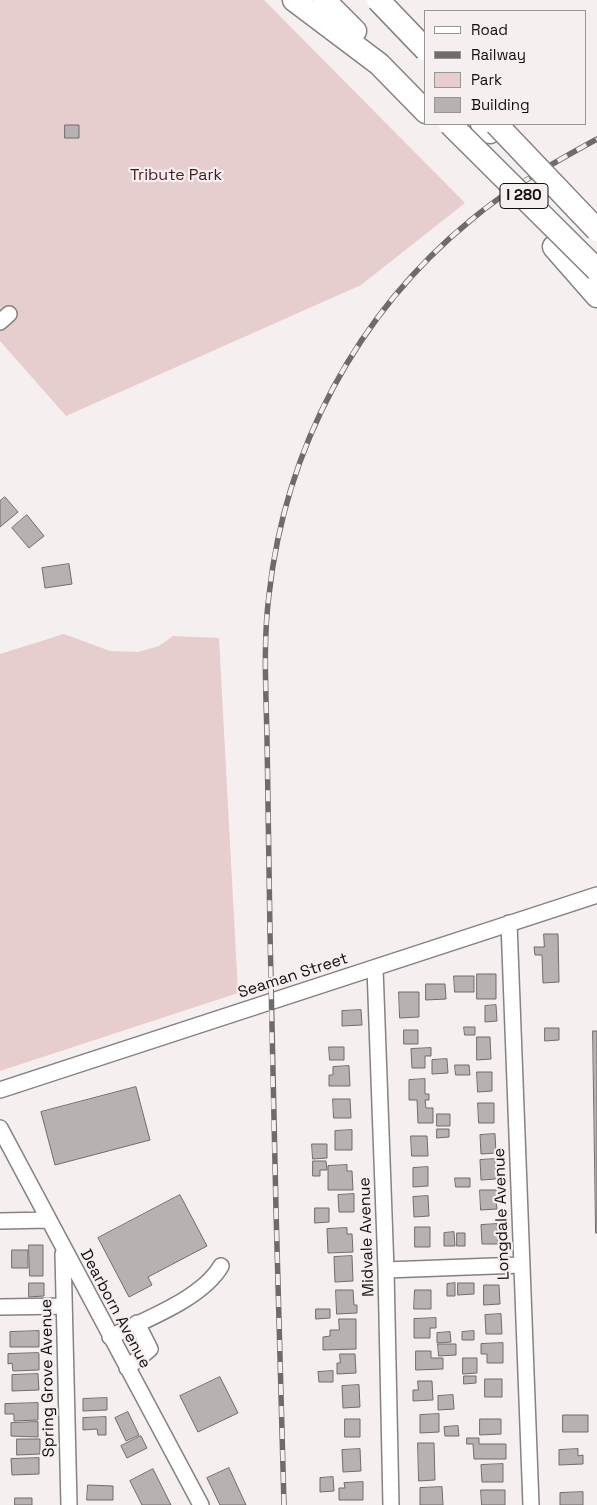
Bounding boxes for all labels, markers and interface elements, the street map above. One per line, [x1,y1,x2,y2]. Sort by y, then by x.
legend [424,10,587,125]
text: Road [471,20,508,39]
text: Railway [471,45,526,64]
text: Park [471,70,502,89]
text: Building [471,95,530,114]
park label: Tribute Park [130,166,222,186]
road number: I 280 [500,184,548,208]
street label: Seaman Street [236,949,350,1003]
street label: Longdale Avenue [490,1148,514,1280]
street label: Midvale Avenue [355,1177,379,1297]
street label: Dearborn Avenue [76,1246,154,1372]
street label: Spring Grove Avenue [37,1299,59,1457]

